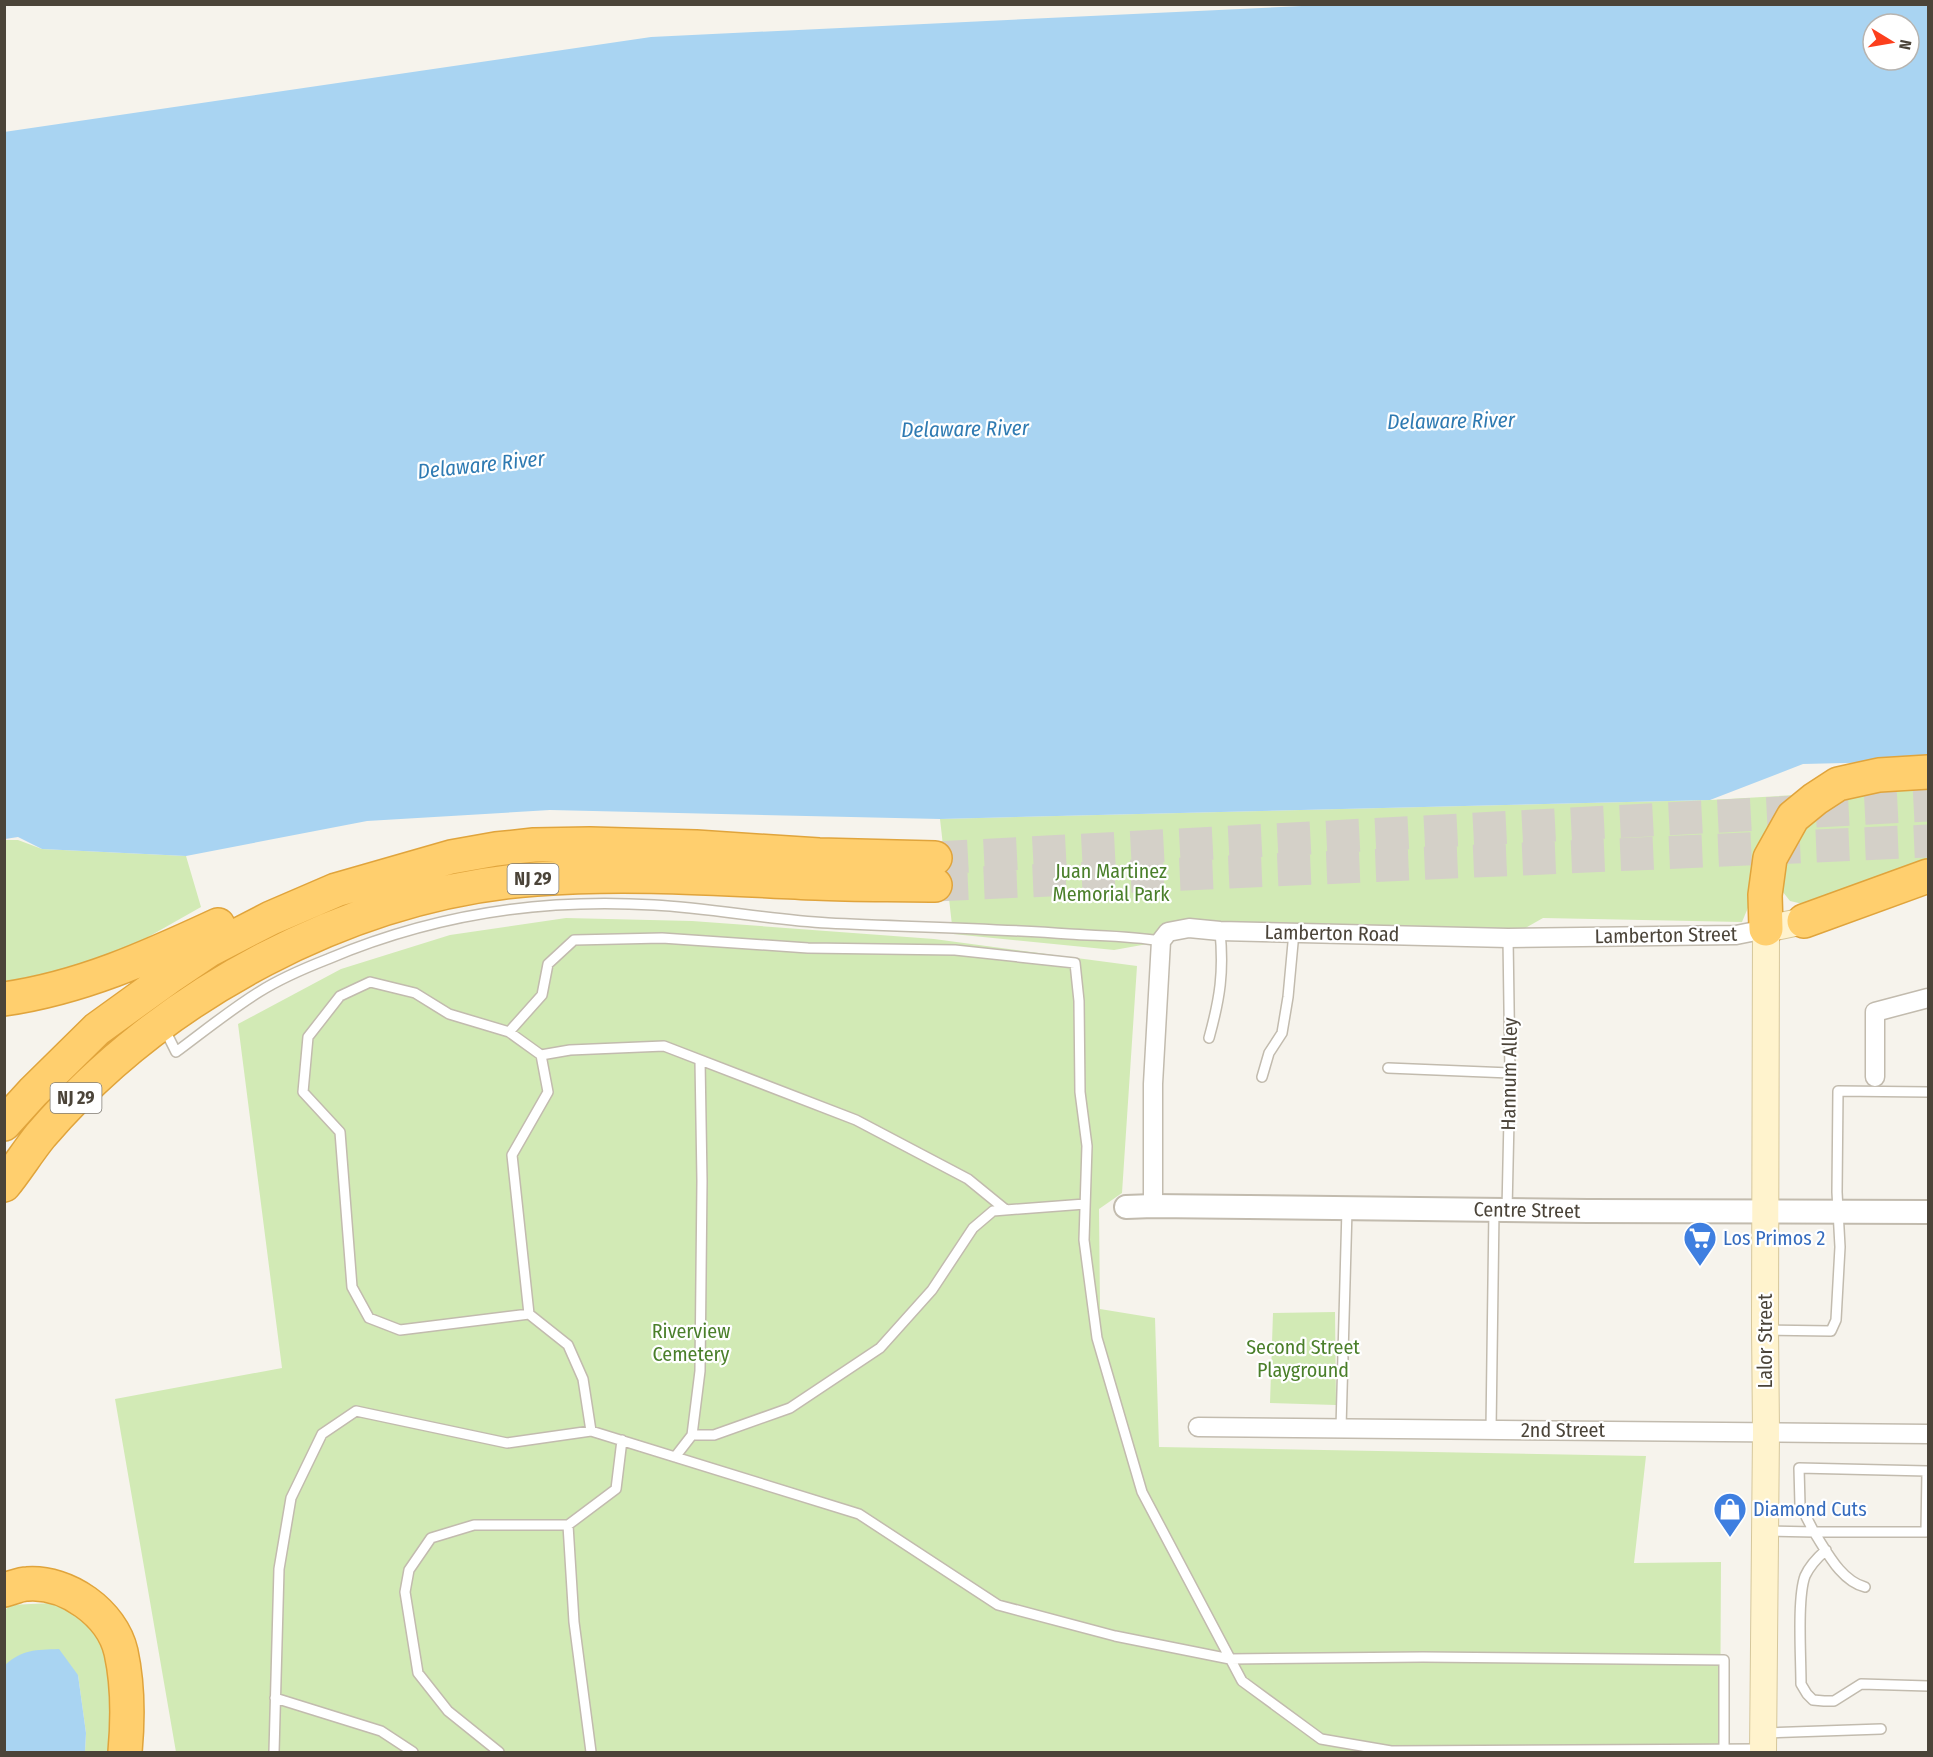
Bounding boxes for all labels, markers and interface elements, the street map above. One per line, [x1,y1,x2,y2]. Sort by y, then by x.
north arrow [1861,12,1921,72]
text: N [1895,38,1915,51]
water label: Delaware River [1387,407,1516,435]
water label: Delaware River [901,415,1030,443]
water label: Delaware River [416,445,547,485]
park label: Juan Martinez Memorial Park [1052,859,1170,906]
road number: NJ 29 [508,864,558,894]
street label: Lamberton Road [1264,920,1400,946]
street label: Lamberton Street [1595,922,1738,948]
street label: Hannum Alley [1496,1017,1522,1131]
road number: NJ 29 [50,1083,101,1113]
street label: Centre Street [1473,1197,1581,1223]
supermarket icon: Los Primos 2 [1682,1220,1718,1267]
place label: Los Primos 2 [1723,1226,1825,1250]
street label: Lalor Street [1753,1293,1777,1388]
park label: Riverview Cemetery [652,1319,730,1366]
park label: Second Street Playground [1246,1335,1360,1382]
street label: 2nd Street [1521,1418,1605,1442]
shop icon: Diamond Cuts [1712,1491,1748,1538]
place label: Diamond Cuts [1753,1497,1867,1521]

